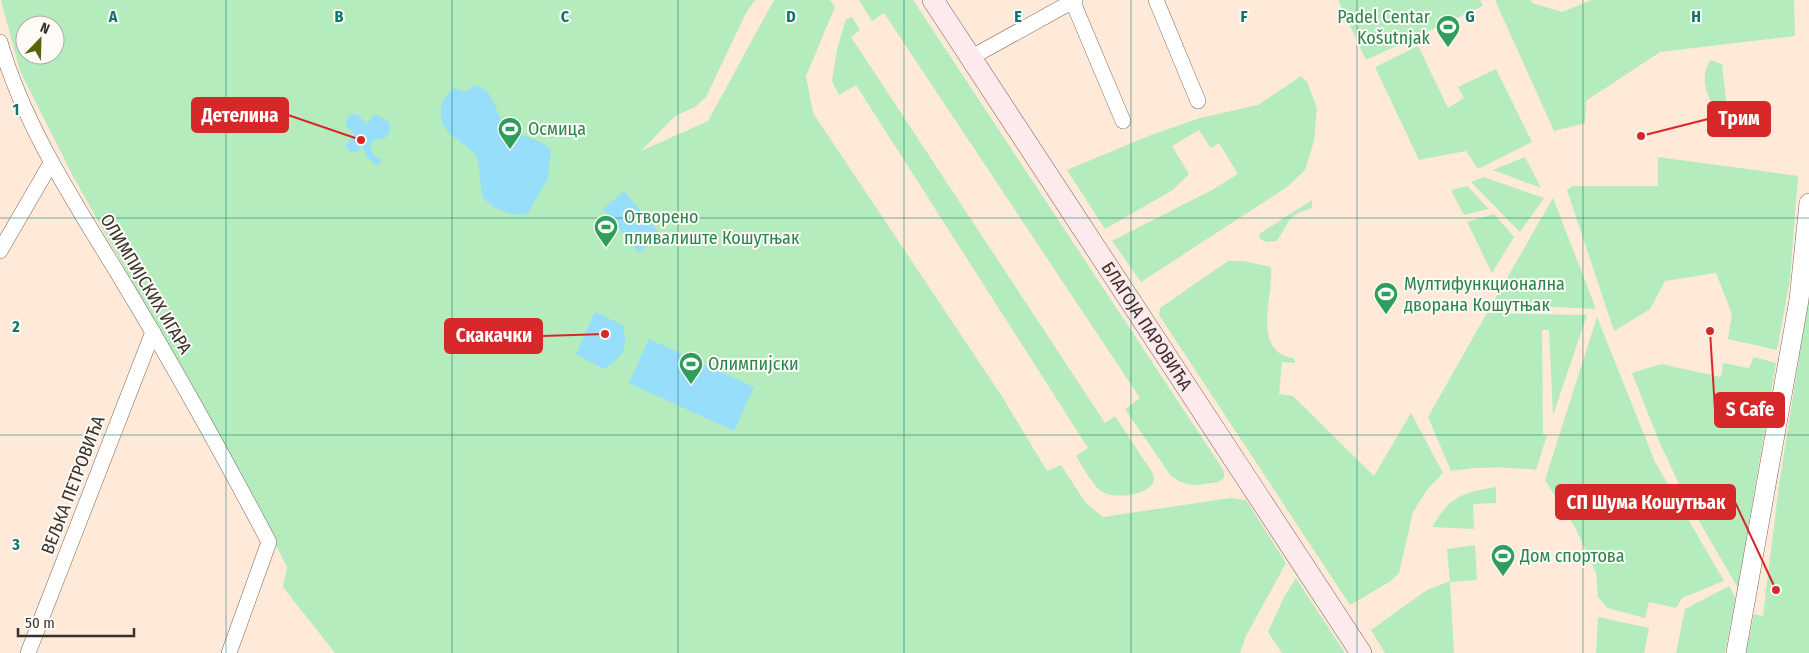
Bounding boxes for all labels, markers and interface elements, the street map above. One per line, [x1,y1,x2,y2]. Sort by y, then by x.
place label: Padel Centar Košutnjak [1337,6,1431,49]
text: A [108,7,118,26]
text: B [335,7,344,26]
text: C [561,7,570,26]
text: D [786,7,796,26]
text: E [1014,7,1022,26]
text: F [1240,7,1248,26]
text: G [1465,7,1475,26]
text: H [1691,7,1701,26]
sports icon: Padel Centar Košutnjak [1435,14,1461,48]
north arrow [15,15,65,65]
text: N [38,19,52,38]
callout: Детелина [192,98,288,132]
text: 1 [13,100,19,119]
callout: Трим [1708,102,1770,136]
text: Детелина [201,104,278,127]
text: Трим [1718,107,1760,130]
sports icon: Осмица [497,116,523,150]
place label: Осмица [528,118,586,140]
place label: Отворено пливалиште Кошутњак [624,206,800,249]
street label: ОЛИМПИЈСКИХ ИГАРА [96,210,197,358]
sports icon: Отворено пливалиште Кошутњак [593,214,619,248]
street label: БЛАГОЈА ПАРОВИЋА [1097,258,1197,395]
place label: Мултифункционална дворана Кошутњак [1404,273,1565,316]
sports icon: Мултифункционална дворана Кошутњак [1373,281,1399,315]
text: 2 [11,317,20,336]
callout: Скакачки [445,319,542,353]
text: Скакачки [456,324,532,347]
sports icon: Олимпијски [678,351,704,385]
place label: Олимпијски [708,353,799,375]
callout: S Cafe [1715,393,1784,427]
text: S Cafe [1726,398,1775,421]
street label: ВЕЉКА ПЕТРОВИЋА [36,412,110,557]
callout: СП Шума Кошутњак [1556,485,1735,519]
text: СП Шума Кошутњак [1566,491,1726,514]
text: 3 [11,535,20,554]
sports icon: Дом спортова [1490,543,1516,577]
place label: Дом спортова [1519,545,1625,567]
scale bar [18,606,134,638]
text: 50 m [25,614,55,632]

